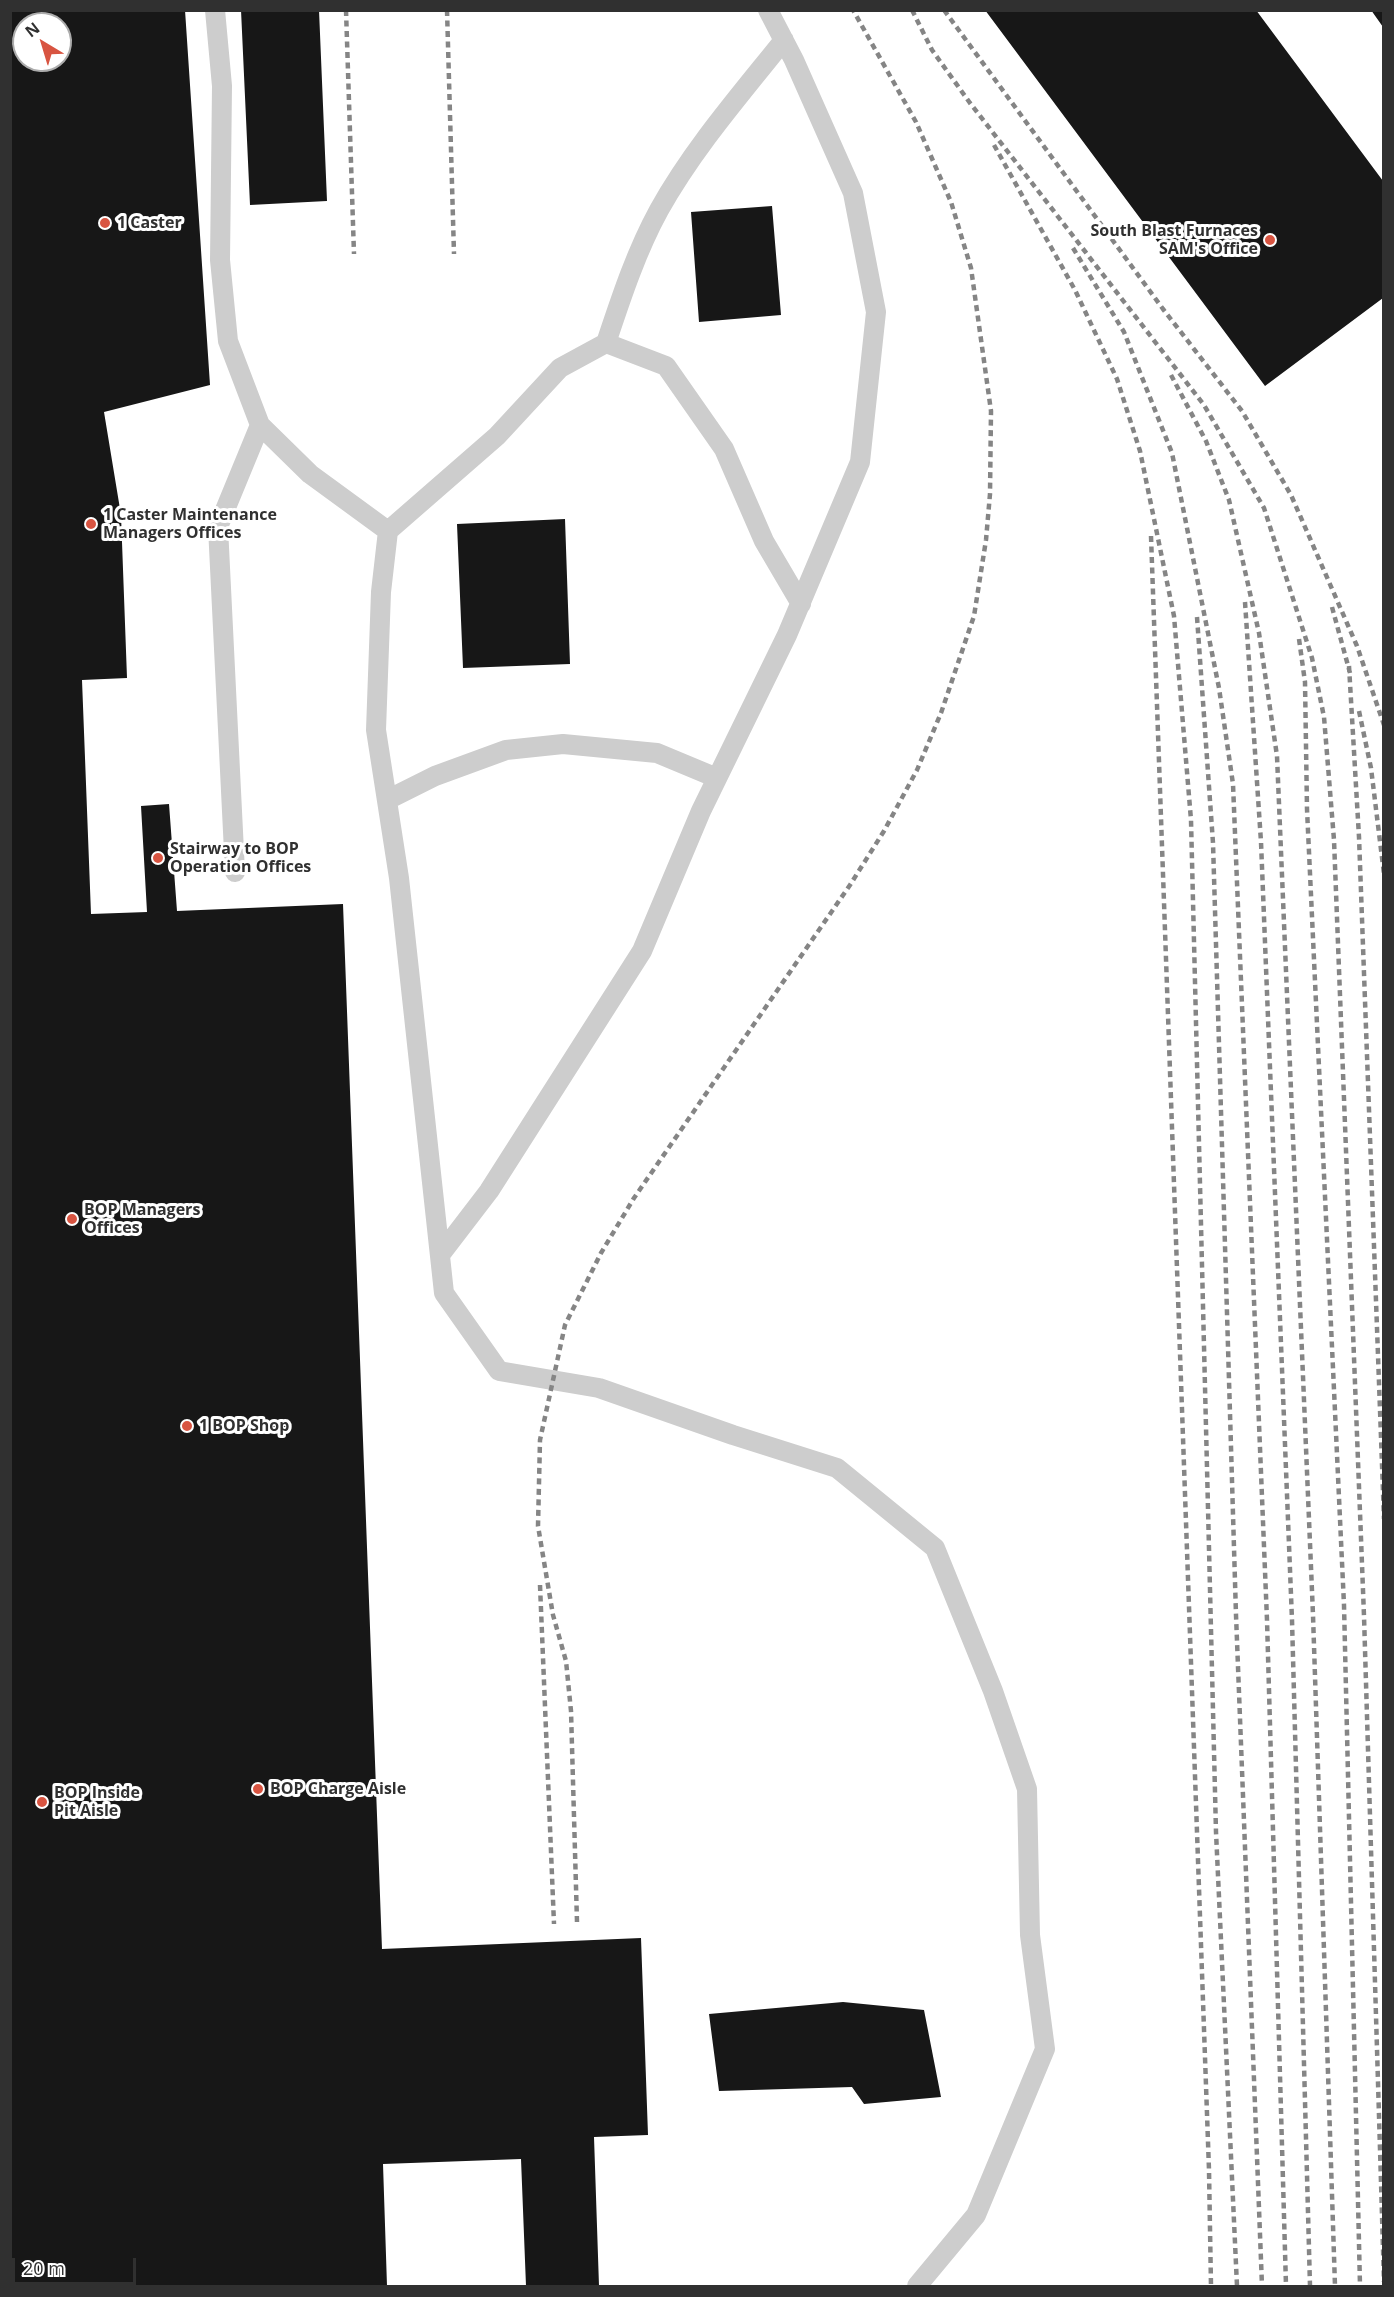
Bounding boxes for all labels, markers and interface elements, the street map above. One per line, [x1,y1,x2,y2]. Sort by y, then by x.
north arrow [12,12,72,72]
text: N [20,17,44,42]
place label: 1 Caster [117,213,182,233]
marker: 1 Caster [98,216,112,230]
place label: South Blast Furnaces SAM's Office [1090,221,1258,259]
marker: South Blast Furnaces SAM's Office [1263,233,1277,247]
place label: 1 Caster Maintenance Managers Offices [103,505,277,543]
marker: 1 Caster Maintenance Managers Offices [84,517,98,531]
place label: Stairway to BOP Operation Offices [170,839,311,877]
marker: Stairway to BOP Operation Offices [151,851,165,865]
place label: BOP Managers Offices [84,1200,200,1238]
marker: BOP Managers Offices [65,1212,79,1226]
place label: 1 BOP Shop [199,1416,289,1436]
marker: 1 BOP Shop [180,1419,194,1433]
place label: BOP Charge Aisle [270,1779,406,1799]
marker: BOP Charge Aisle [251,1782,265,1796]
place label: BOP Inside Pit Aisle [54,1783,140,1821]
marker: BOP Inside Pit Aisle [35,1795,49,1809]
scale bar [15,2246,140,2284]
text: 20 m [23,2256,65,2280]

